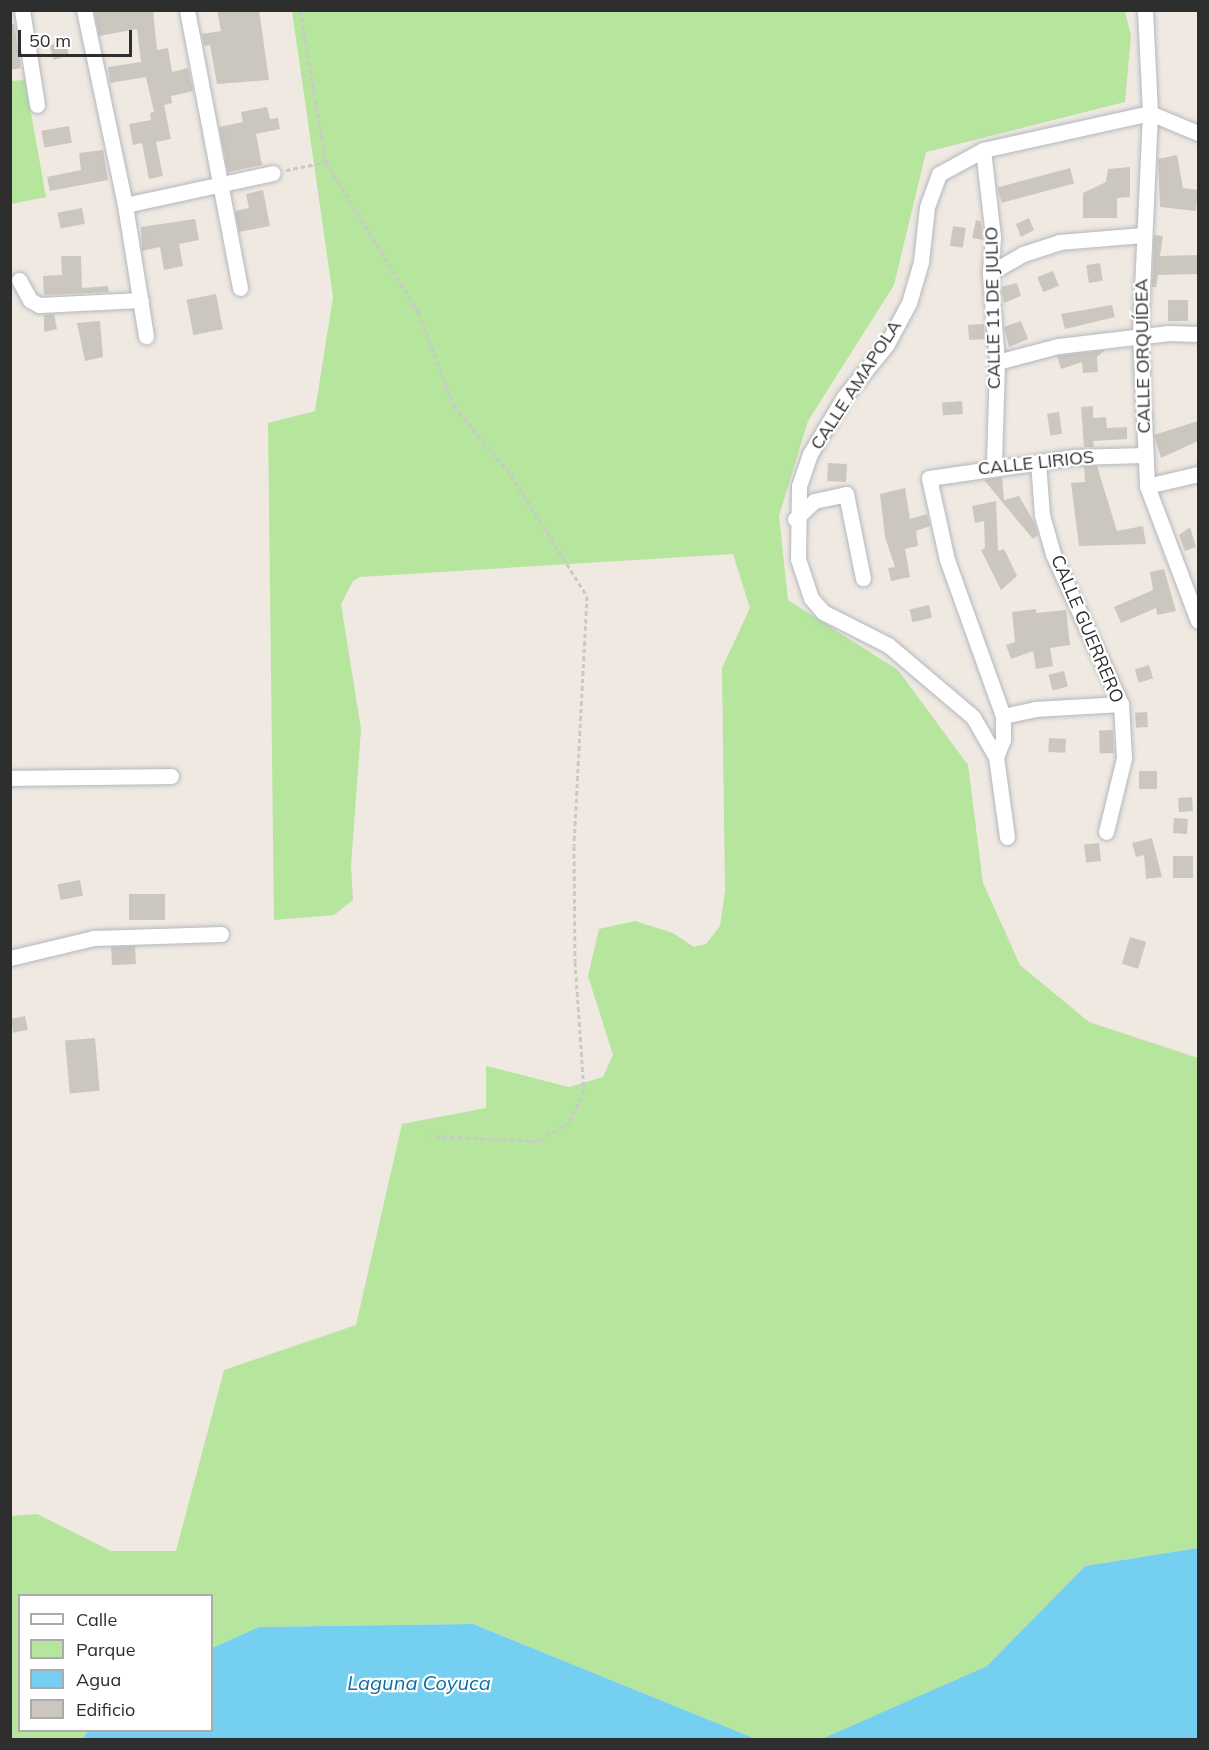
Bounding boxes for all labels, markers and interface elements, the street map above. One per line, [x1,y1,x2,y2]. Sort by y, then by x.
scale bar [21,18,135,56]
text: 50 m [29,29,71,52]
street label: CALLE 11 DE JULIO [981,227,1005,389]
street label: CALLE ORQUÍDEA [1131,278,1155,434]
street label: CALLE AMAPOLA [806,316,906,454]
street label: CALLE LIRIOS [977,446,1095,480]
street label: CALLE GUERRERO [1046,552,1128,706]
legend [18,1594,213,1732]
text: Calle [76,1608,117,1631]
text: Parque [76,1638,135,1661]
text: Agua [76,1668,121,1691]
water label: Laguna Coyuca [347,1670,491,1694]
text: Edificio [76,1698,135,1721]

